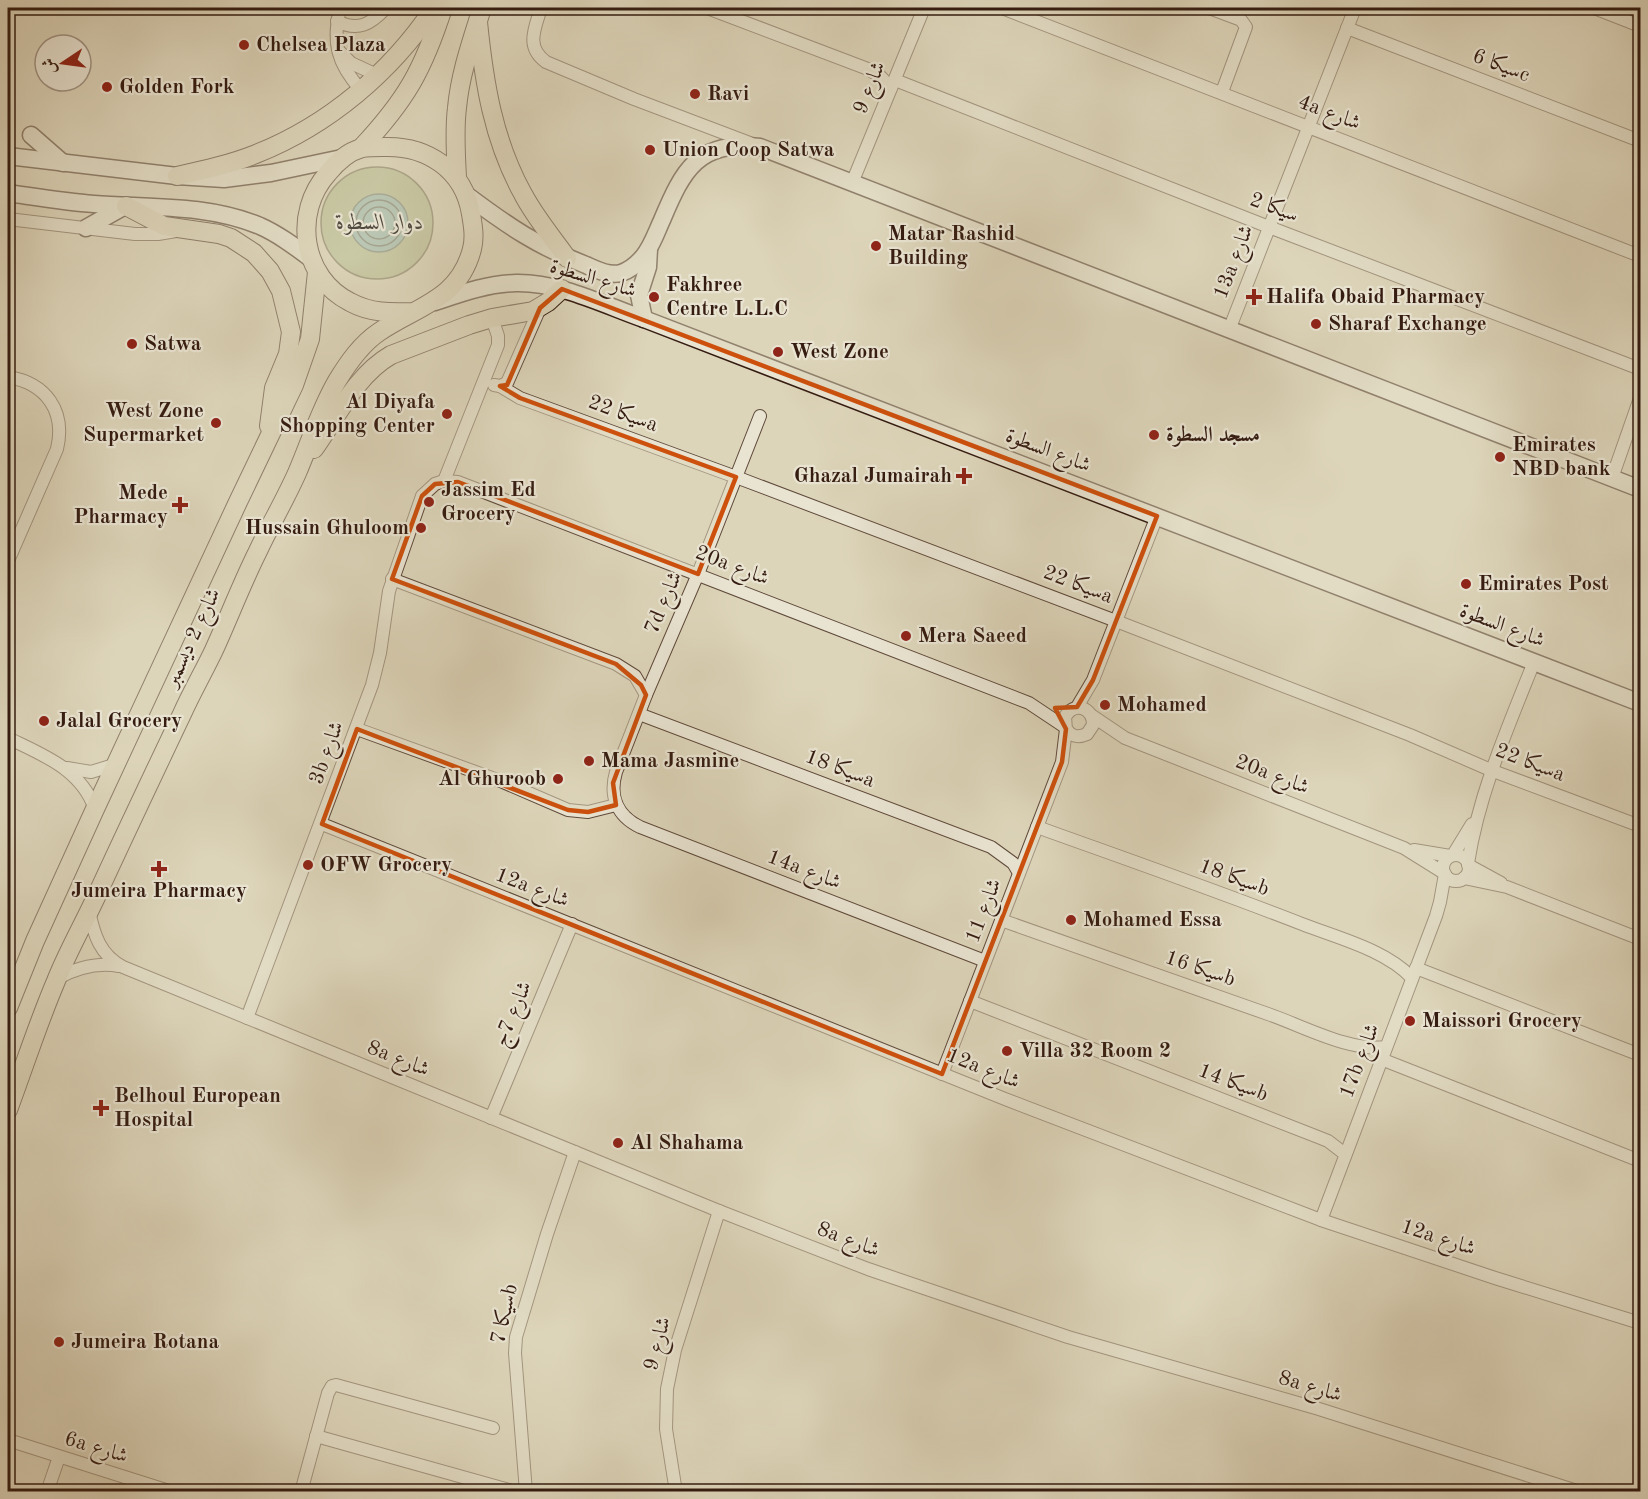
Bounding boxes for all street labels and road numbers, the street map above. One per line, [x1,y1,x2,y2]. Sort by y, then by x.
street label: سيكا 6c [1470,44,1533,86]
street label: شارع 9 [850,59,896,119]
street label: 4a شارع [1293,92,1363,140]
street label: سيكا 2 [1247,187,1302,227]
street label: 13a شارع [1210,222,1263,304]
street label: شارع السطوة [546,256,639,308]
street label: سيكا 22a [585,390,661,436]
street label: شارع السطوة [1001,425,1093,482]
street label: 20a شارع [690,542,772,595]
street label: سيكا 22a [1040,560,1116,608]
street label: 7d شارع [642,569,692,640]
street label: شارع 2 ديسمبر [160,586,230,695]
street label: شارع السطوة [1455,600,1547,657]
street label: 3b شارع [306,719,354,789]
street label: سيكا 22a [1492,738,1568,786]
street label: سيكا 18a [802,744,878,792]
street label: 20a شارع [1230,751,1312,804]
street label: 14a شارع [762,846,844,899]
street label: سيكا 18b [1196,854,1273,900]
street label: 12a شارع [490,864,572,917]
street label: شارع 11 [962,876,1011,948]
street label: سيكا 16b [1162,945,1239,991]
street label: شارع 7ج [490,978,542,1052]
street label: 17b شارع [1336,1021,1389,1103]
street label: 8a شارع [362,1037,432,1086]
street label: 12a شارع [941,1045,1023,1099]
street label: سيكا 14b [1195,1058,1272,1106]
street label: 12a شارع [1396,1216,1478,1266]
street label: 8a شارع [812,1219,882,1267]
street label: سيكا 7b [486,1282,522,1346]
street label: شارع 9 [641,1315,681,1375]
street label: 8a شارع [1274,1367,1344,1412]
street label: 6a شارع [60,1428,130,1473]

